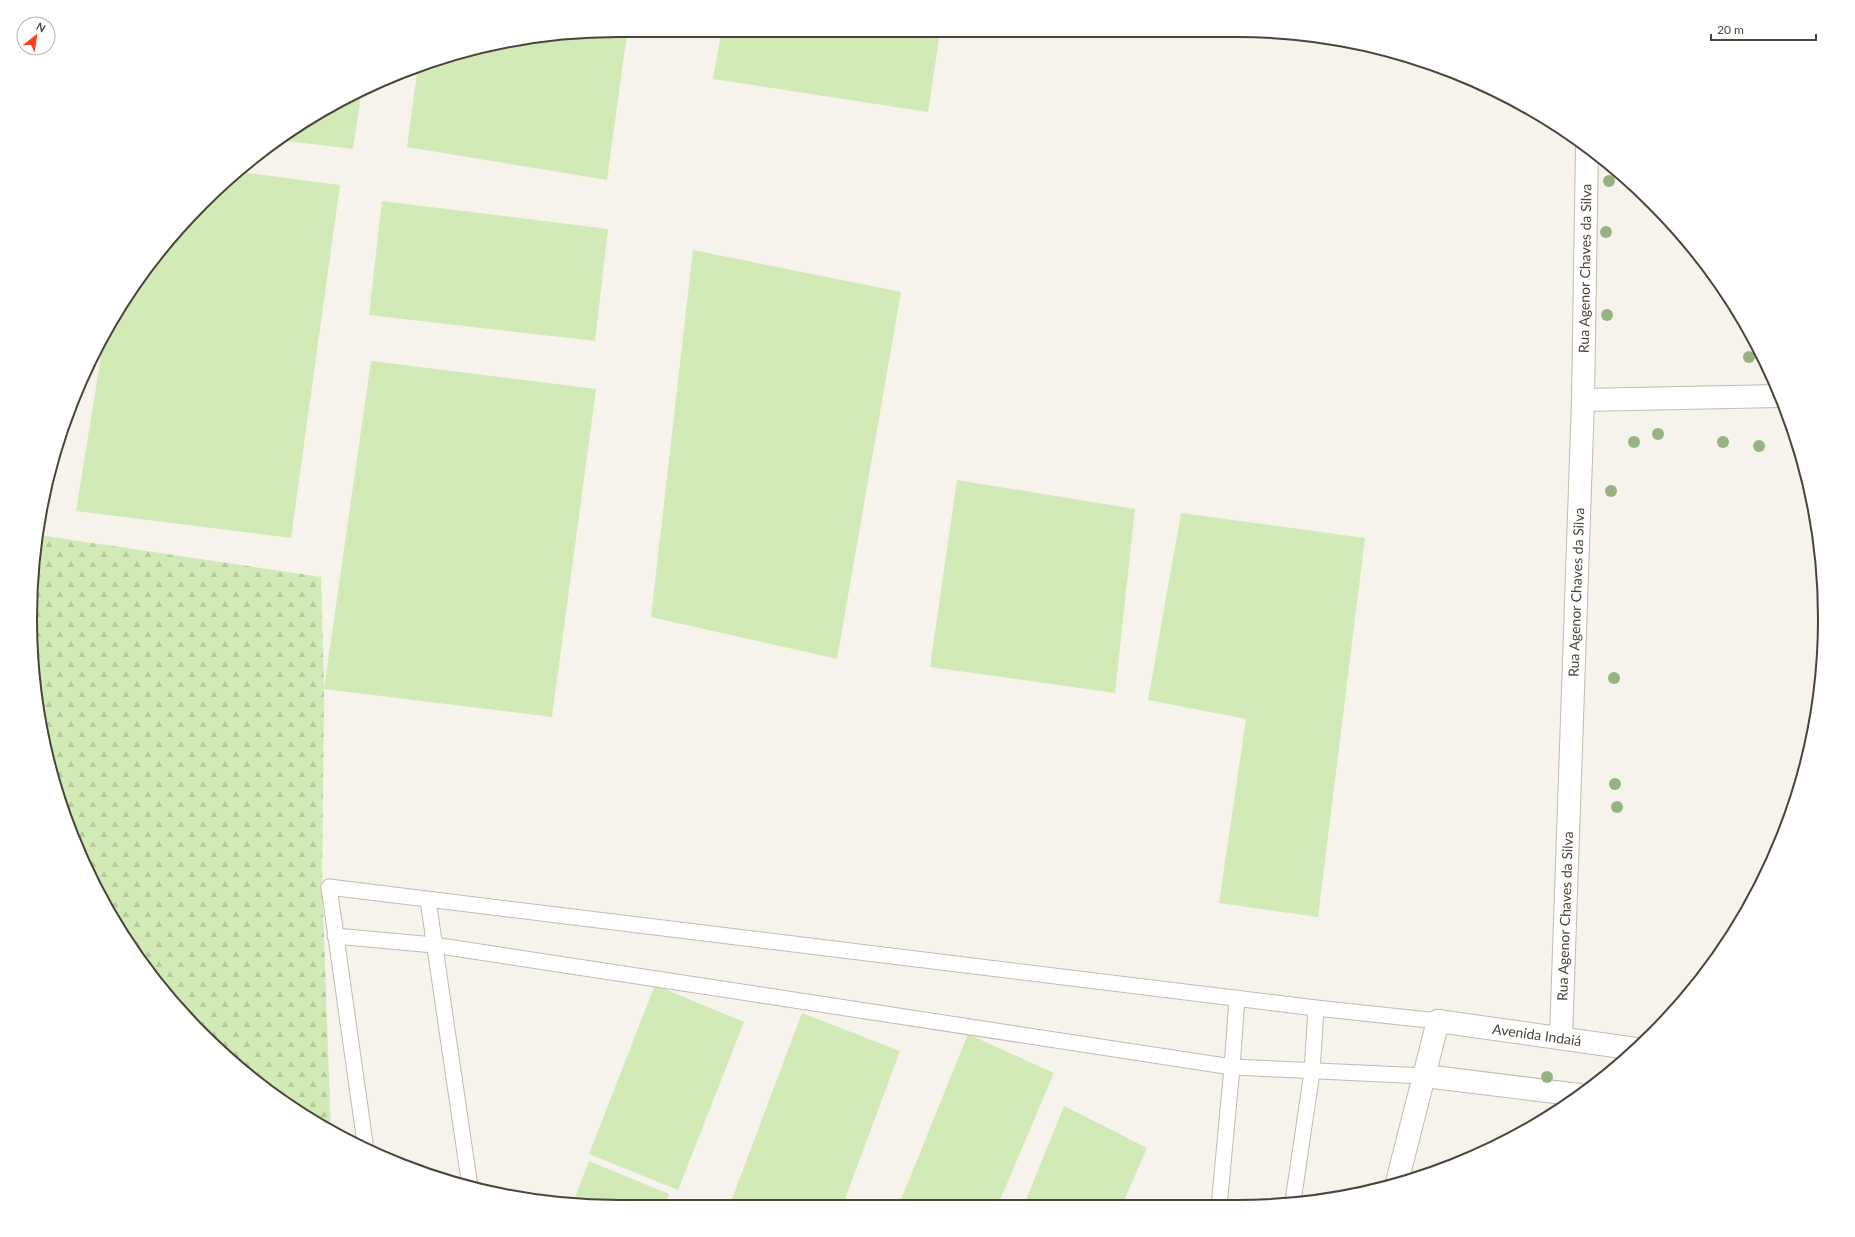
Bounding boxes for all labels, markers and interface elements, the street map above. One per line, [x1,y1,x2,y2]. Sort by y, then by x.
north arrow [16,16,56,56]
scale bar [1711,16,1816,42]
text: N [34,19,48,35]
text: 20 m [1717,22,1744,37]
street label: Rua Agenor Chaves da Silva [1575,184,1594,353]
street label: Rua Agenor Chaves da Silva [1564,507,1587,677]
street label: Rua Agenor Chaves da Silva [1553,831,1576,1001]
street label: Avenida Indaiá [1491,1020,1583,1049]

